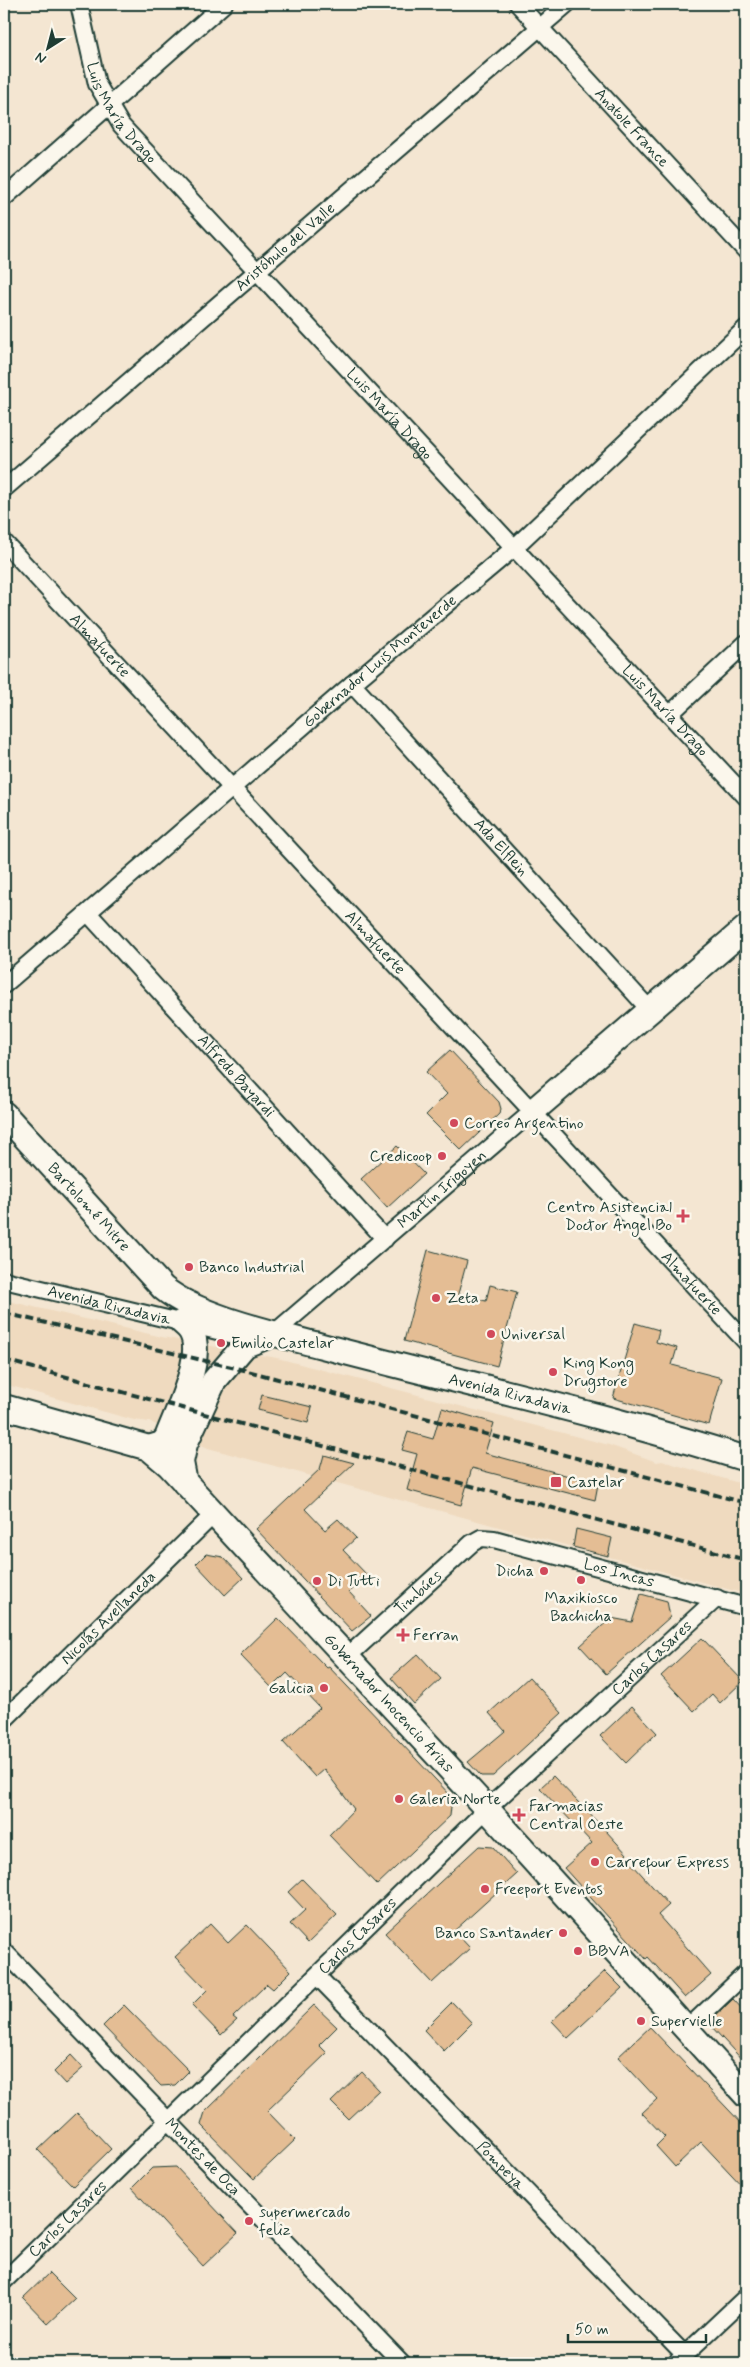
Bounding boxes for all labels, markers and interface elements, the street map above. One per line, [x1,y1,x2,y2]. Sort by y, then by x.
north arrow [22,22,72,72]
text: N [32,48,50,68]
street label: Luis María Drago [82,60,162,168]
street label: Anatole France [590,83,674,172]
street label: Aristóbulo del Valle [231,198,340,296]
street label: Luis María Drago [342,363,438,464]
street label: Gobernador Luis Monteverde [298,590,461,732]
street label: Almafuerte [65,609,135,682]
street label: Luis María Drago [618,660,713,761]
street label: Ada Elflein [469,814,533,881]
street label: Almafuerte [340,906,410,979]
street label: Alfredo Bayardi [193,1030,280,1122]
place label: Correo Argentino [464,1113,584,1135]
marker: Correo Argentino [448,1117,460,1129]
street label: Martín Irigoyen [393,1145,491,1233]
place label: Credicoop [369,1146,432,1167]
marker: Credicoop [436,1150,448,1162]
street label: Bartolomé Mitre [43,1158,135,1256]
place label: Centro Asistencial Doctor Angel Bo [547,1197,672,1237]
marker: Centro Asistencial Doctor Angel Bo [676,1209,690,1223]
street label: Almafuerte [656,1247,727,1320]
place label: Banco Industrial [199,1257,304,1278]
marker: Banco Industrial [183,1261,195,1273]
street label: Avenida Rivadavia [45,1280,173,1330]
place label: Zeta [446,1288,479,1309]
marker: Zeta [430,1292,442,1304]
place label: Universal [501,1324,565,1345]
marker: Universal [485,1328,497,1340]
place label: Emilio Castelar [231,1333,334,1354]
marker: Emilio Castelar [215,1337,227,1349]
place label: King Kong Drugstore [563,1353,634,1393]
marker: King Kong Drugstore [547,1366,559,1378]
street label: Avenida Rivadavia [446,1368,574,1419]
place label: Castelar [567,1472,624,1493]
marker: Castelar [549,1475,563,1489]
street label: Los Incas [581,1553,657,1592]
place label: Dicha [495,1561,534,1582]
street label: Timbúes [390,1565,446,1619]
marker: Dicha [538,1565,550,1577]
street label: Nicolás Avellaneda [56,1566,161,1669]
place label: Di Tutti [327,1571,380,1592]
marker: Maxikiosco Bachicha [575,1574,587,1586]
marker: Di Tutti [311,1575,323,1587]
place label: Maxikiosco Bachicha [545,1588,617,1627]
street label: Carlos Casares [607,1616,697,1700]
place label: Ferran [413,1625,459,1646]
street label: Gobernador Inocencio Arias [319,1629,459,1777]
marker: Ferran [397,1629,409,1641]
place label: Galicia [269,1678,314,1699]
marker: Galicia [318,1682,330,1694]
place label: Galeria Norte [409,1789,502,1810]
marker: Galeria Norte [393,1793,405,1805]
place label: Farmacias Central Oeste [529,1796,624,1835]
marker: Farmacias Central Oeste [513,1809,525,1821]
place label: Carrefour Express [605,1852,729,1875]
marker: Carrefour Express [589,1856,601,1868]
place label: Freeport Eventos [495,1879,603,1900]
marker: Freeport Eventos [479,1883,491,1895]
street label: Carlos Casares [313,1893,401,1979]
place label: Banco Santander [435,1923,554,1944]
marker: Banco Santander [557,1927,569,1939]
place label: BBVA [588,1941,630,1962]
marker: BBVA [572,1945,584,1957]
place label: Supervielle [651,2011,723,2032]
marker: Supervielle [635,2015,647,2027]
street label: Montes de Oca [160,2113,245,2200]
street label: Pompeya [472,2136,530,2195]
street label: Carlos Casares [24,2176,112,2262]
place label: supermercado feliz [259,2202,350,2241]
marker: supermercado feliz [243,2215,255,2227]
scale bar [568,2312,705,2344]
text: 50 m [575,2320,609,2340]

